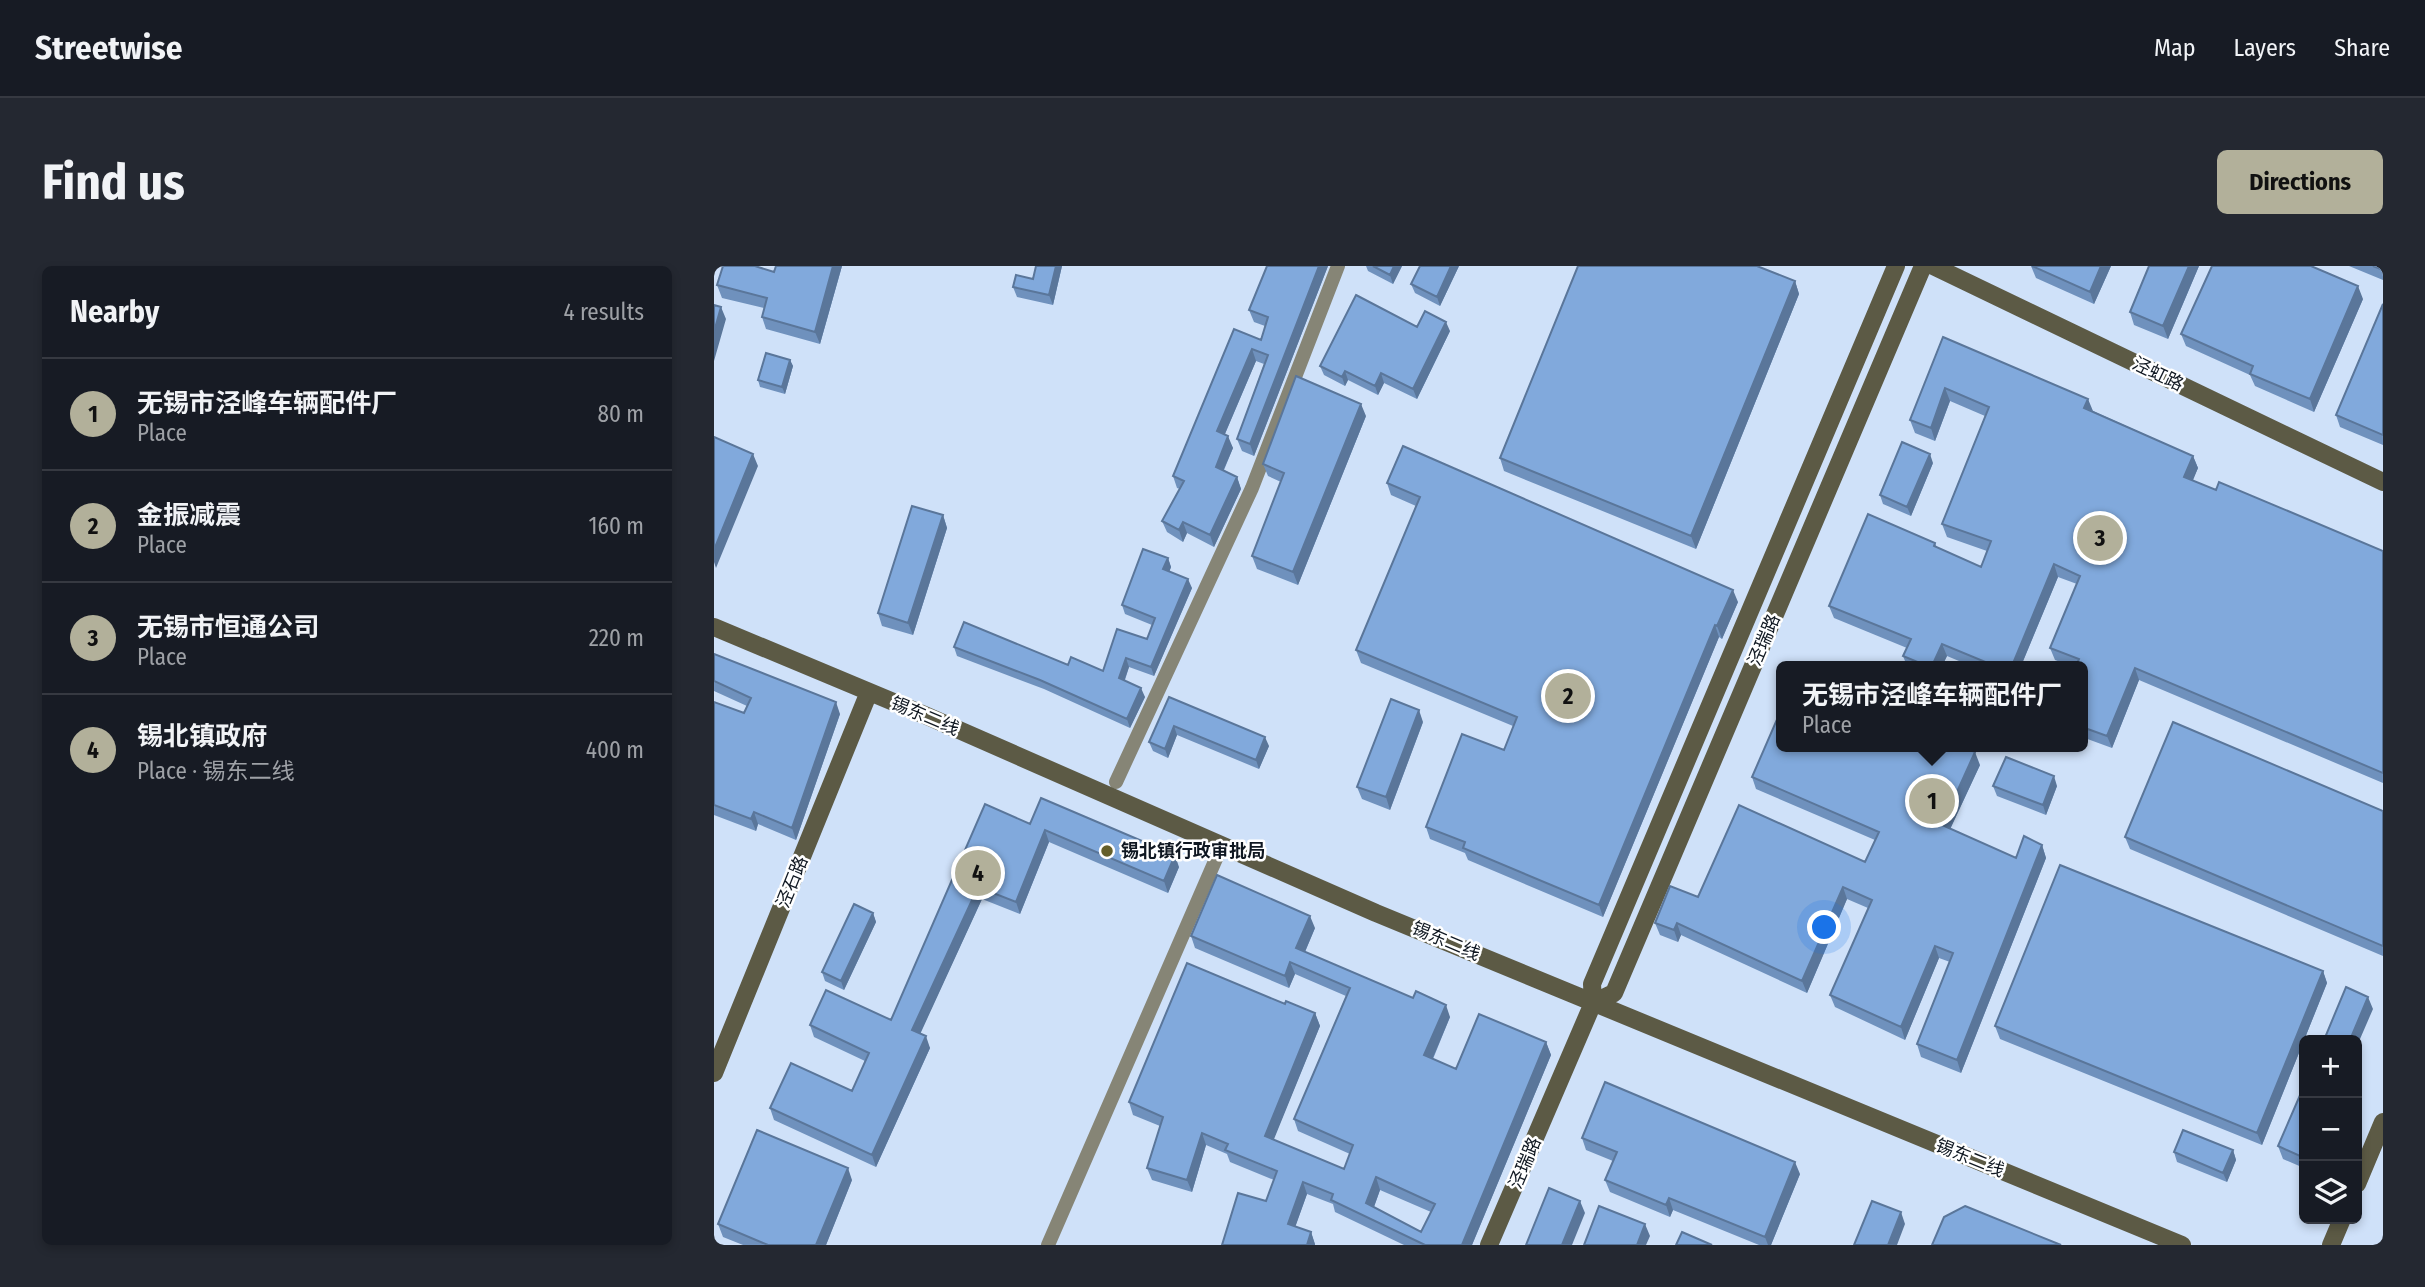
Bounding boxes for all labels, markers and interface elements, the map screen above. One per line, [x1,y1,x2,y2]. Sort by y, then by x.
text: Streetwise [35,28,182,68]
text: Map [2154,34,2196,62]
text: Layers [2234,34,2296,62]
text: Share [2334,34,2390,62]
button: Directions [2217,150,2383,214]
text: Find us [42,153,185,212]
text: Nearby [70,294,159,330]
text: 4 results [563,298,644,326]
street label: 泾虹路 [2129,352,2187,396]
text: 无锡市泾峰车辆配件厂 [137,388,397,419]
text: 1 [88,400,98,428]
text: 80 m [597,400,644,428]
text: Place [137,419,187,447]
text: 金振减震 [137,500,241,531]
text: 2 [88,512,98,540]
text: 160 m [589,512,644,540]
pin: 3 [2077,512,2123,564]
text: Place [137,531,187,559]
street label: 泾瑞路 [1743,611,1785,669]
text: 无锡市恒通公司 [137,612,319,643]
text: 3 [88,624,98,652]
text: 220 m [589,624,644,652]
text: Place [137,643,187,671]
popup [1776,661,2088,752]
pin: 2 [1545,670,1591,722]
text: 无锡市泾峰车辆配件厂 [1802,680,2062,711]
street label: 锡东二线 [888,692,962,740]
text: Place [1802,711,1852,739]
text: 锡北镇政府 [137,721,267,752]
text: 4 [87,736,99,764]
text: 400 m [586,736,644,764]
text: Place · 锡东二线 [137,757,294,785]
pin: 1 [1909,775,1955,827]
place label: 锡北镇行政审批局 [1121,840,1265,862]
marker: 锡北镇行政审批局 [1099,843,1115,859]
pin: 4 [955,847,1001,899]
street label: 泾石路 [772,853,812,911]
your location [1807,910,1841,944]
street label: 锡东二线 [1409,917,1483,965]
map controls [2299,1035,2362,1224]
button: + [2299,1035,2362,1098]
button: − [2299,1098,2362,1161]
street label: 泾瑞路 [1504,1134,1546,1192]
street label: 锡东二线 [1933,1134,2007,1182]
button: layers [2299,1161,2362,1224]

